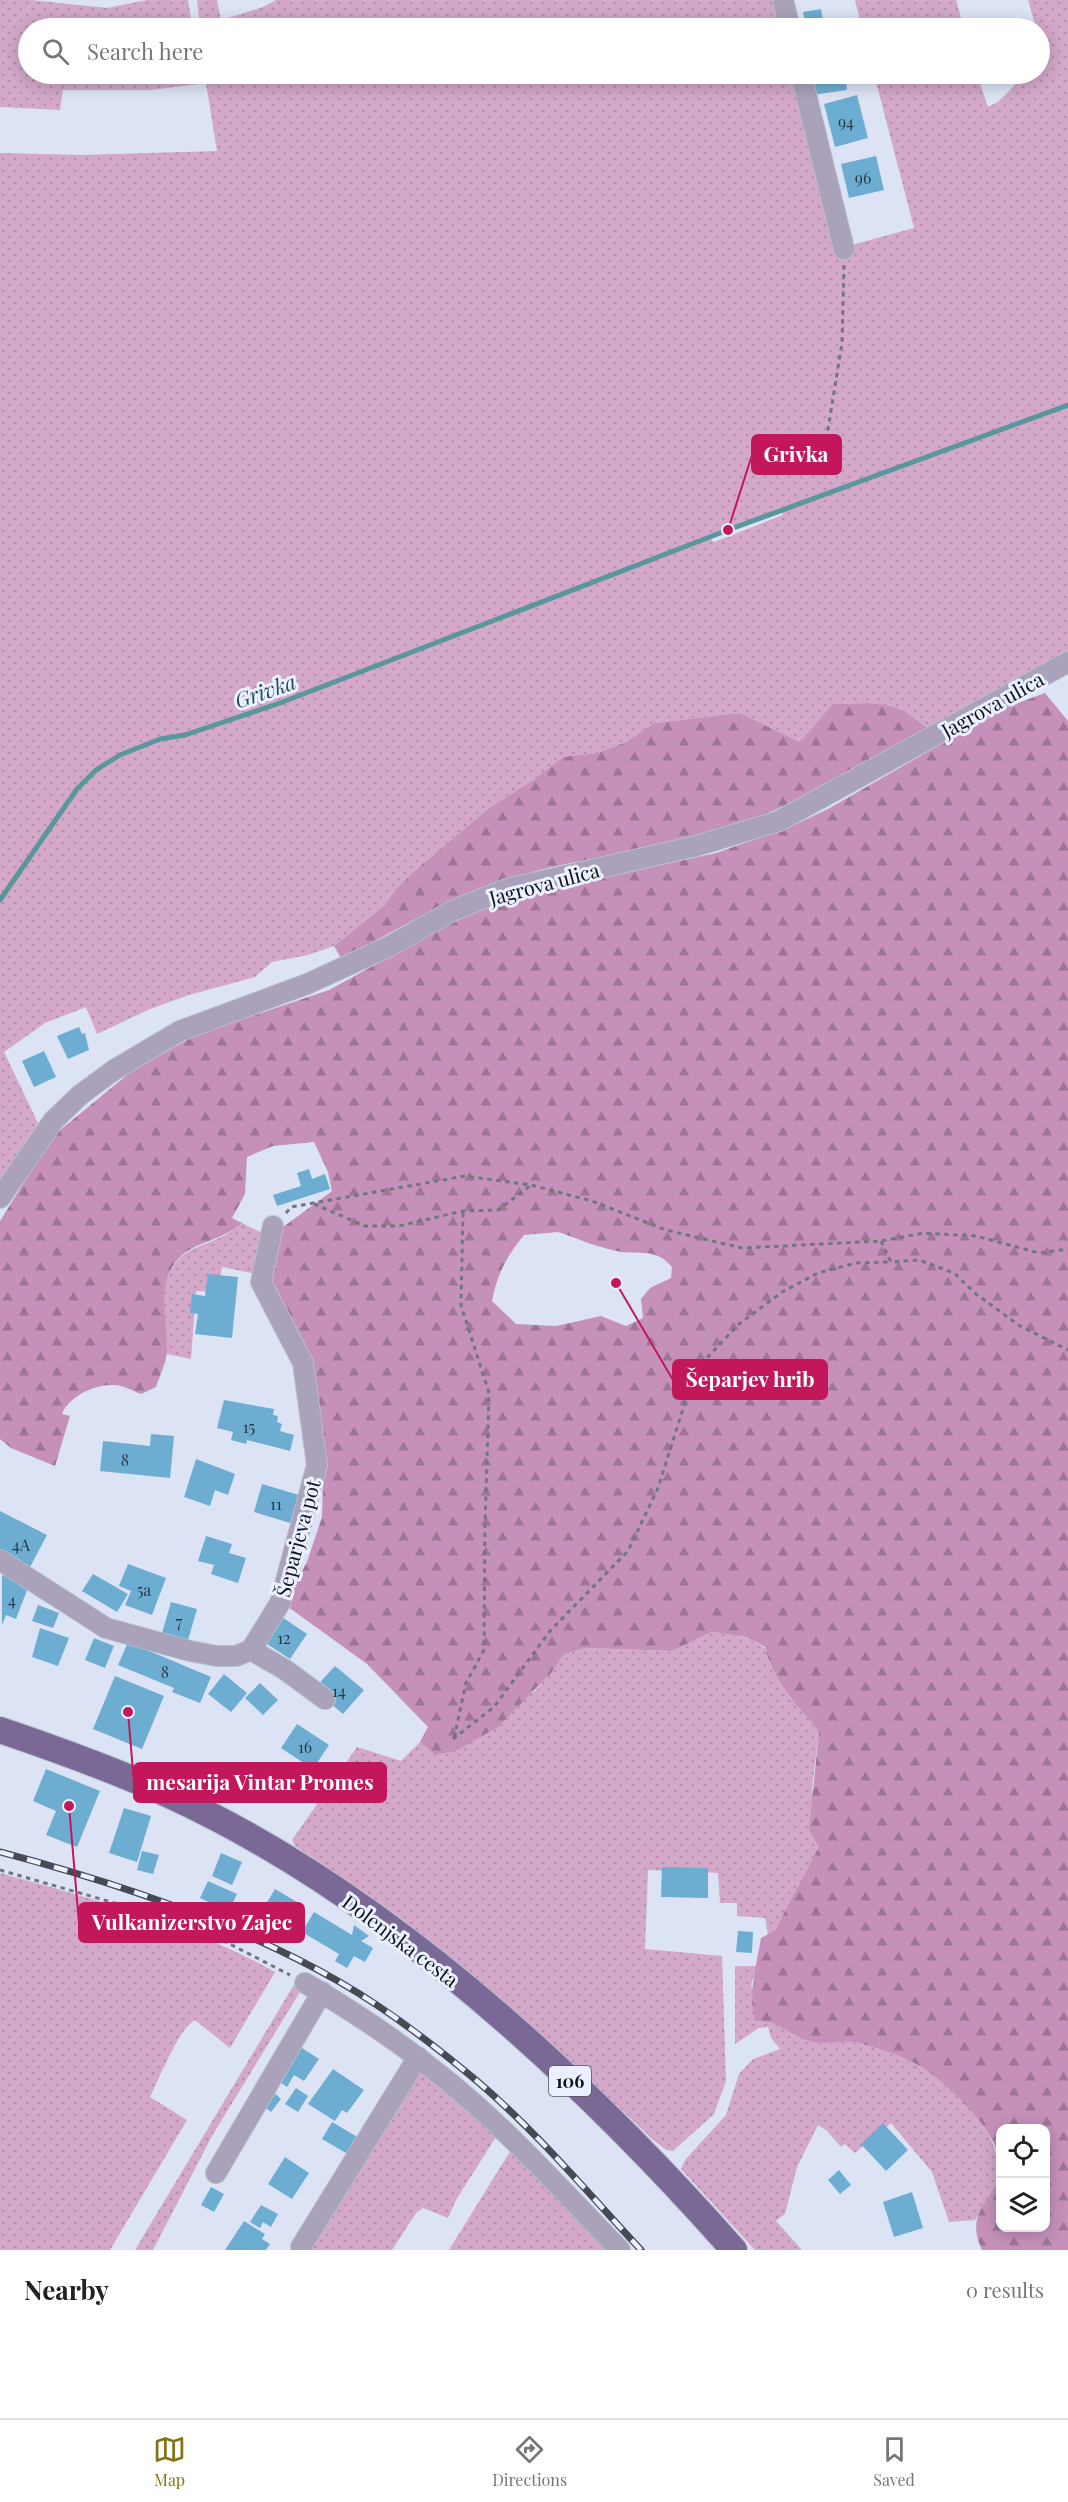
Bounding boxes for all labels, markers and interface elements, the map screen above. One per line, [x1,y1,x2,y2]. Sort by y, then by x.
search box [18,18,1050,84]
icon: search [39,35,72,68]
text: Search here [87,36,203,66]
house number: 94 [838,111,854,132]
house number: 96 [855,167,871,188]
callout: Grivka [752,435,841,474]
text: Grivka [764,439,829,467]
street label: Jagrova ulica [935,665,1048,744]
water label: Grivka [231,666,299,714]
street label: Jagrova ulica [485,855,602,911]
callout: Šeparjev hrib [673,1360,827,1399]
text: Šeparjev hrib [686,1364,814,1392]
house number: 15 [243,1416,255,1437]
house number: 8 [121,1449,129,1470]
street label: Šeparjeva pot [268,1475,326,1600]
house number: 11 [270,1493,282,1514]
house number: 4A [12,1534,31,1555]
house number: 5a [137,1579,151,1600]
house number: 4 [8,1589,16,1610]
house number: 7 [176,1611,183,1632]
house number: 12 [277,1627,291,1648]
house number: 8 [161,1661,169,1682]
house number: 14 [332,1680,346,1701]
house number: 16 [298,1736,312,1757]
callout: mesarija Vintar Promes [134,1763,386,1802]
text: mesarija Vintar Promes [146,1767,374,1795]
street label: Dolenjska cesta [338,1888,464,1992]
callout: Vulkanizerstvo Zajec [79,1903,304,1942]
text: Vulkanizerstvo Zajec [91,1907,292,1935]
road number: 106 [549,2066,591,2096]
map controls [996,2124,1050,2232]
button: locate [996,2124,1050,2178]
button: layers [996,2178,1050,2232]
text: Nearby [24,2272,109,2307]
text: 0 results [966,2276,1044,2303]
tab: Map [153,2433,186,2490]
tab: Directions [492,2433,567,2490]
tab: Saved [873,2433,915,2490]

